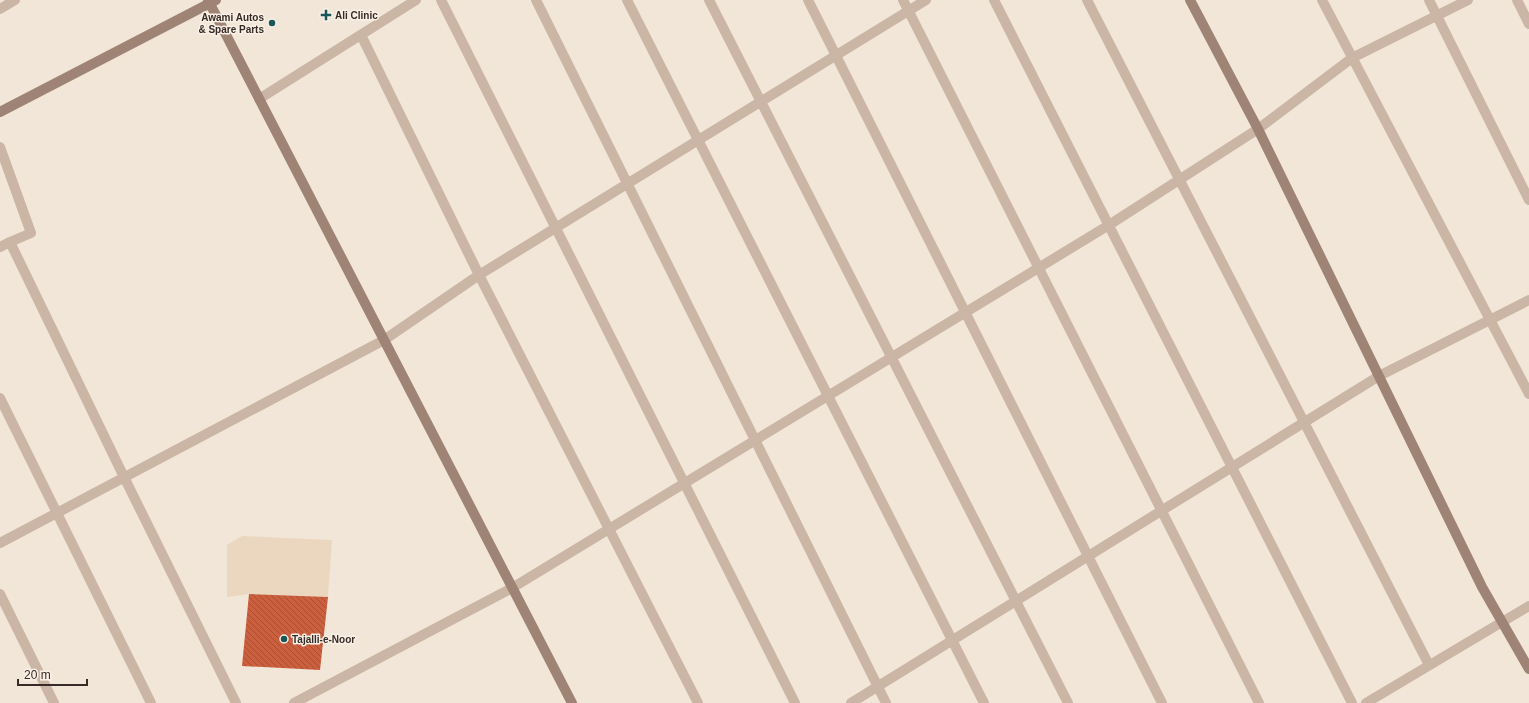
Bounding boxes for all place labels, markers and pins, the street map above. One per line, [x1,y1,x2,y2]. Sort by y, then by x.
marker: Ali Clinic [320,9,332,21]
place label: Ali Clinic [335,10,378,21]
place label: Awami Autos & Spare Parts [198,12,264,35]
marker: Awami Autos & Spare Parts [267,18,277,28]
marker: Tajalli-e-Noor [279,634,289,644]
place label: Tajalli-e-Noor [292,634,355,645]

